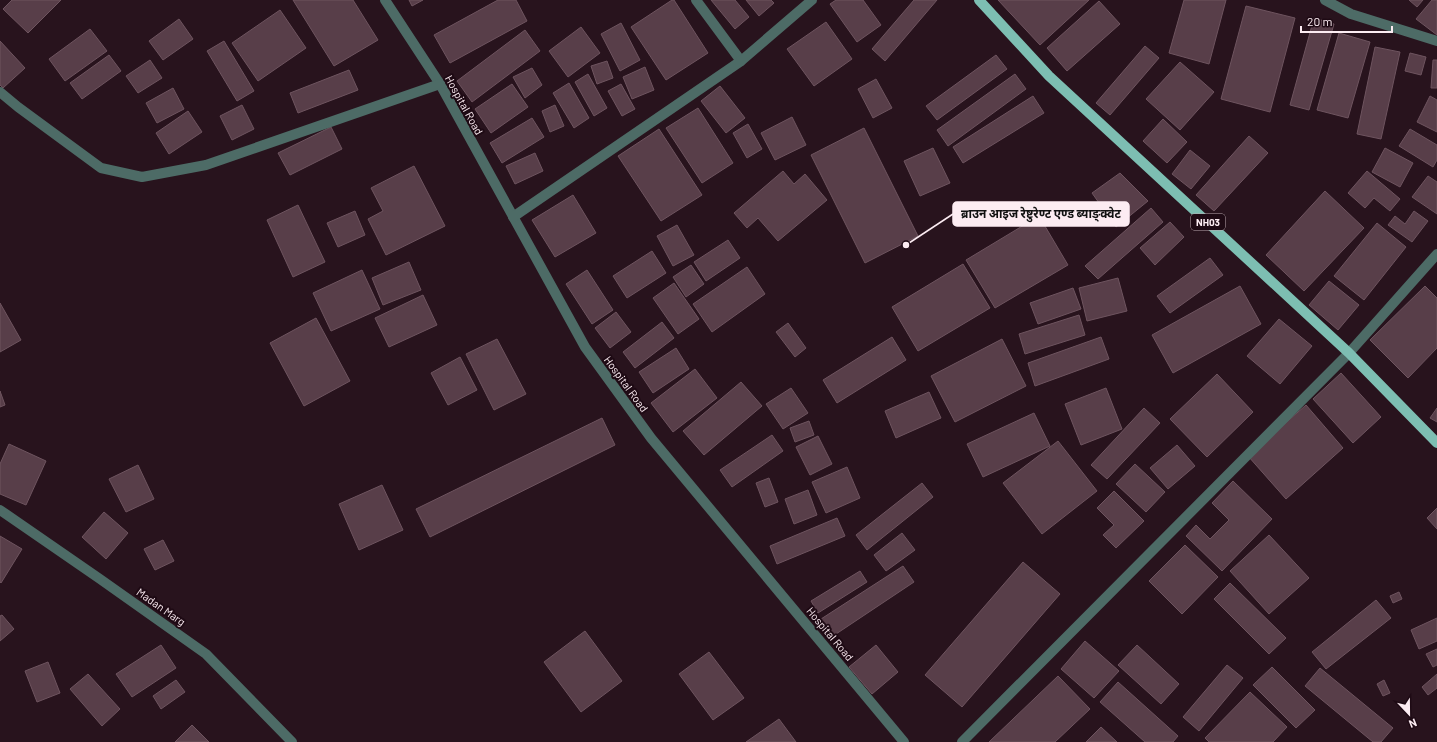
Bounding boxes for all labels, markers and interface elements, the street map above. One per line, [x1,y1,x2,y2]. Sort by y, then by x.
scale bar [1301,8,1392,34]
text: 20 m [1307,14,1333,28]
street label: Hospital Road [443,73,486,137]
callout: ब्राउन आइज रेष्टुरेण्ट एण्ड ब्याङ्क्वेट [953,202,1129,226]
text: ब्राउन आइज रेष्टुरेण्ट एण्ड ब्याङ्क्वेट [961,206,1122,223]
road number: NH03 [1191,214,1225,230]
street label: Hospital Road [602,353,651,414]
street label: Madan Marg [134,585,188,628]
street label: Hospital Road [804,604,857,663]
north arrow [1389,694,1429,734]
text: N [1407,716,1419,731]

